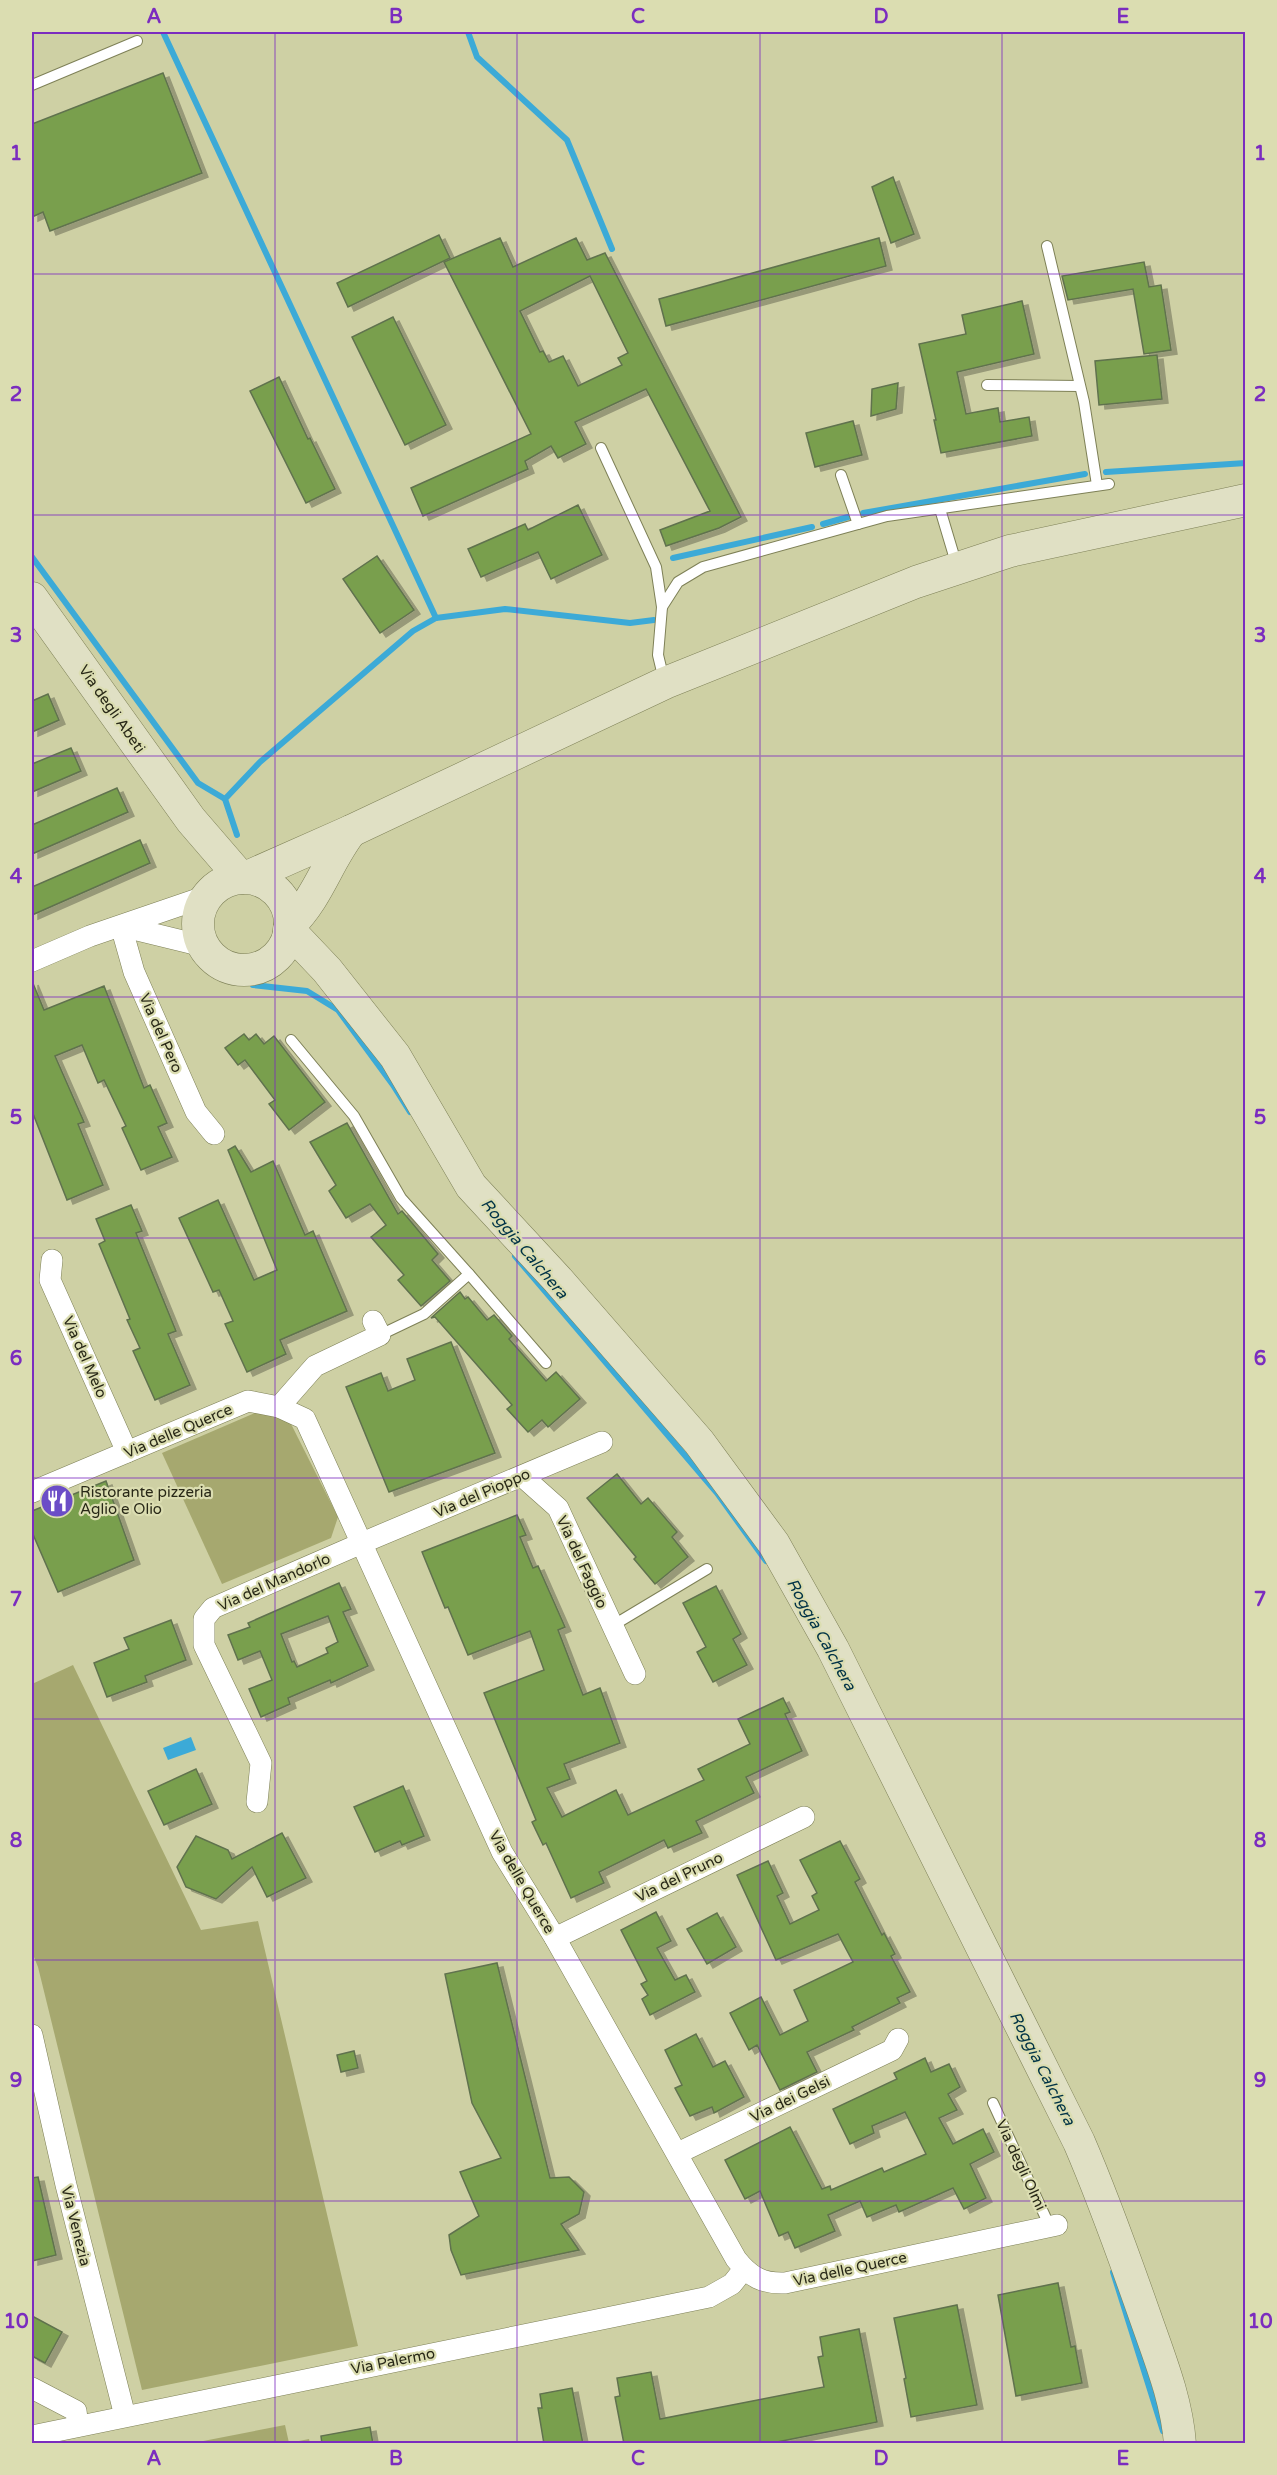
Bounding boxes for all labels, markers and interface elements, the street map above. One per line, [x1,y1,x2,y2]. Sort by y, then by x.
text: A [147,5,162,29]
text: B [389,5,403,29]
text: C [631,5,645,29]
text: D [873,5,889,29]
text: E [1117,5,1130,29]
text: 1 [10,142,22,166]
text: 1 [1254,142,1266,166]
text: 2 [10,383,22,407]
text: 2 [1254,383,1266,407]
text: 3 [10,624,22,648]
text: 3 [1254,624,1266,648]
street label: Via degli Abeti [75,661,149,757]
text: 4 [10,865,23,889]
text: 4 [1254,865,1267,889]
street label: Via del Pero [136,991,186,1075]
text: 5 [10,1106,22,1130]
text: 5 [1254,1106,1266,1130]
water label: Roggia Calchera [476,1194,573,1304]
street label: Via del Melo [59,1313,111,1401]
text: 6 [10,1347,22,1371]
text: 6 [1254,1347,1266,1371]
street label: Via delle Querce [121,1400,235,1462]
street label: Via del Pioppo [431,1465,533,1521]
restaurant icon: Ristorante pizzeria Aglio e Olio [39,1483,75,1519]
place label: Ristorante pizzeria Aglio e Olio [80,1483,212,1518]
street label: Via del Faggio [553,1513,611,1611]
street label: Via del Mandorlo [215,1549,333,1615]
water label: Roggia Calchera [782,1575,861,1695]
text: 7 [10,1588,22,1612]
text: 7 [1254,1588,1266,1612]
street label: Via delle Querce [485,1827,559,1937]
text: 8 [10,1829,22,1853]
text: 8 [1254,1829,1266,1853]
street label: Via del Pruno [632,1848,726,1906]
water label: Roggia Calchera [1005,2008,1080,2130]
text: 9 [10,2069,22,2093]
text: 9 [1254,2069,1266,2093]
street label: Via dei Gelsi [747,2072,833,2126]
street label: Via degli Olmi [992,2117,1050,2213]
street label: Via Venezia [57,2184,95,2268]
street label: Via delle Querce [792,2248,908,2290]
text: 10 [3,2310,29,2334]
text: 10 [1247,2310,1273,2334]
street label: Via Palermo [349,2344,437,2378]
text: A [147,2447,162,2471]
text: B [389,2447,403,2471]
text: C [631,2447,645,2471]
text: D [873,2447,889,2471]
text: E [1117,2447,1130,2471]

